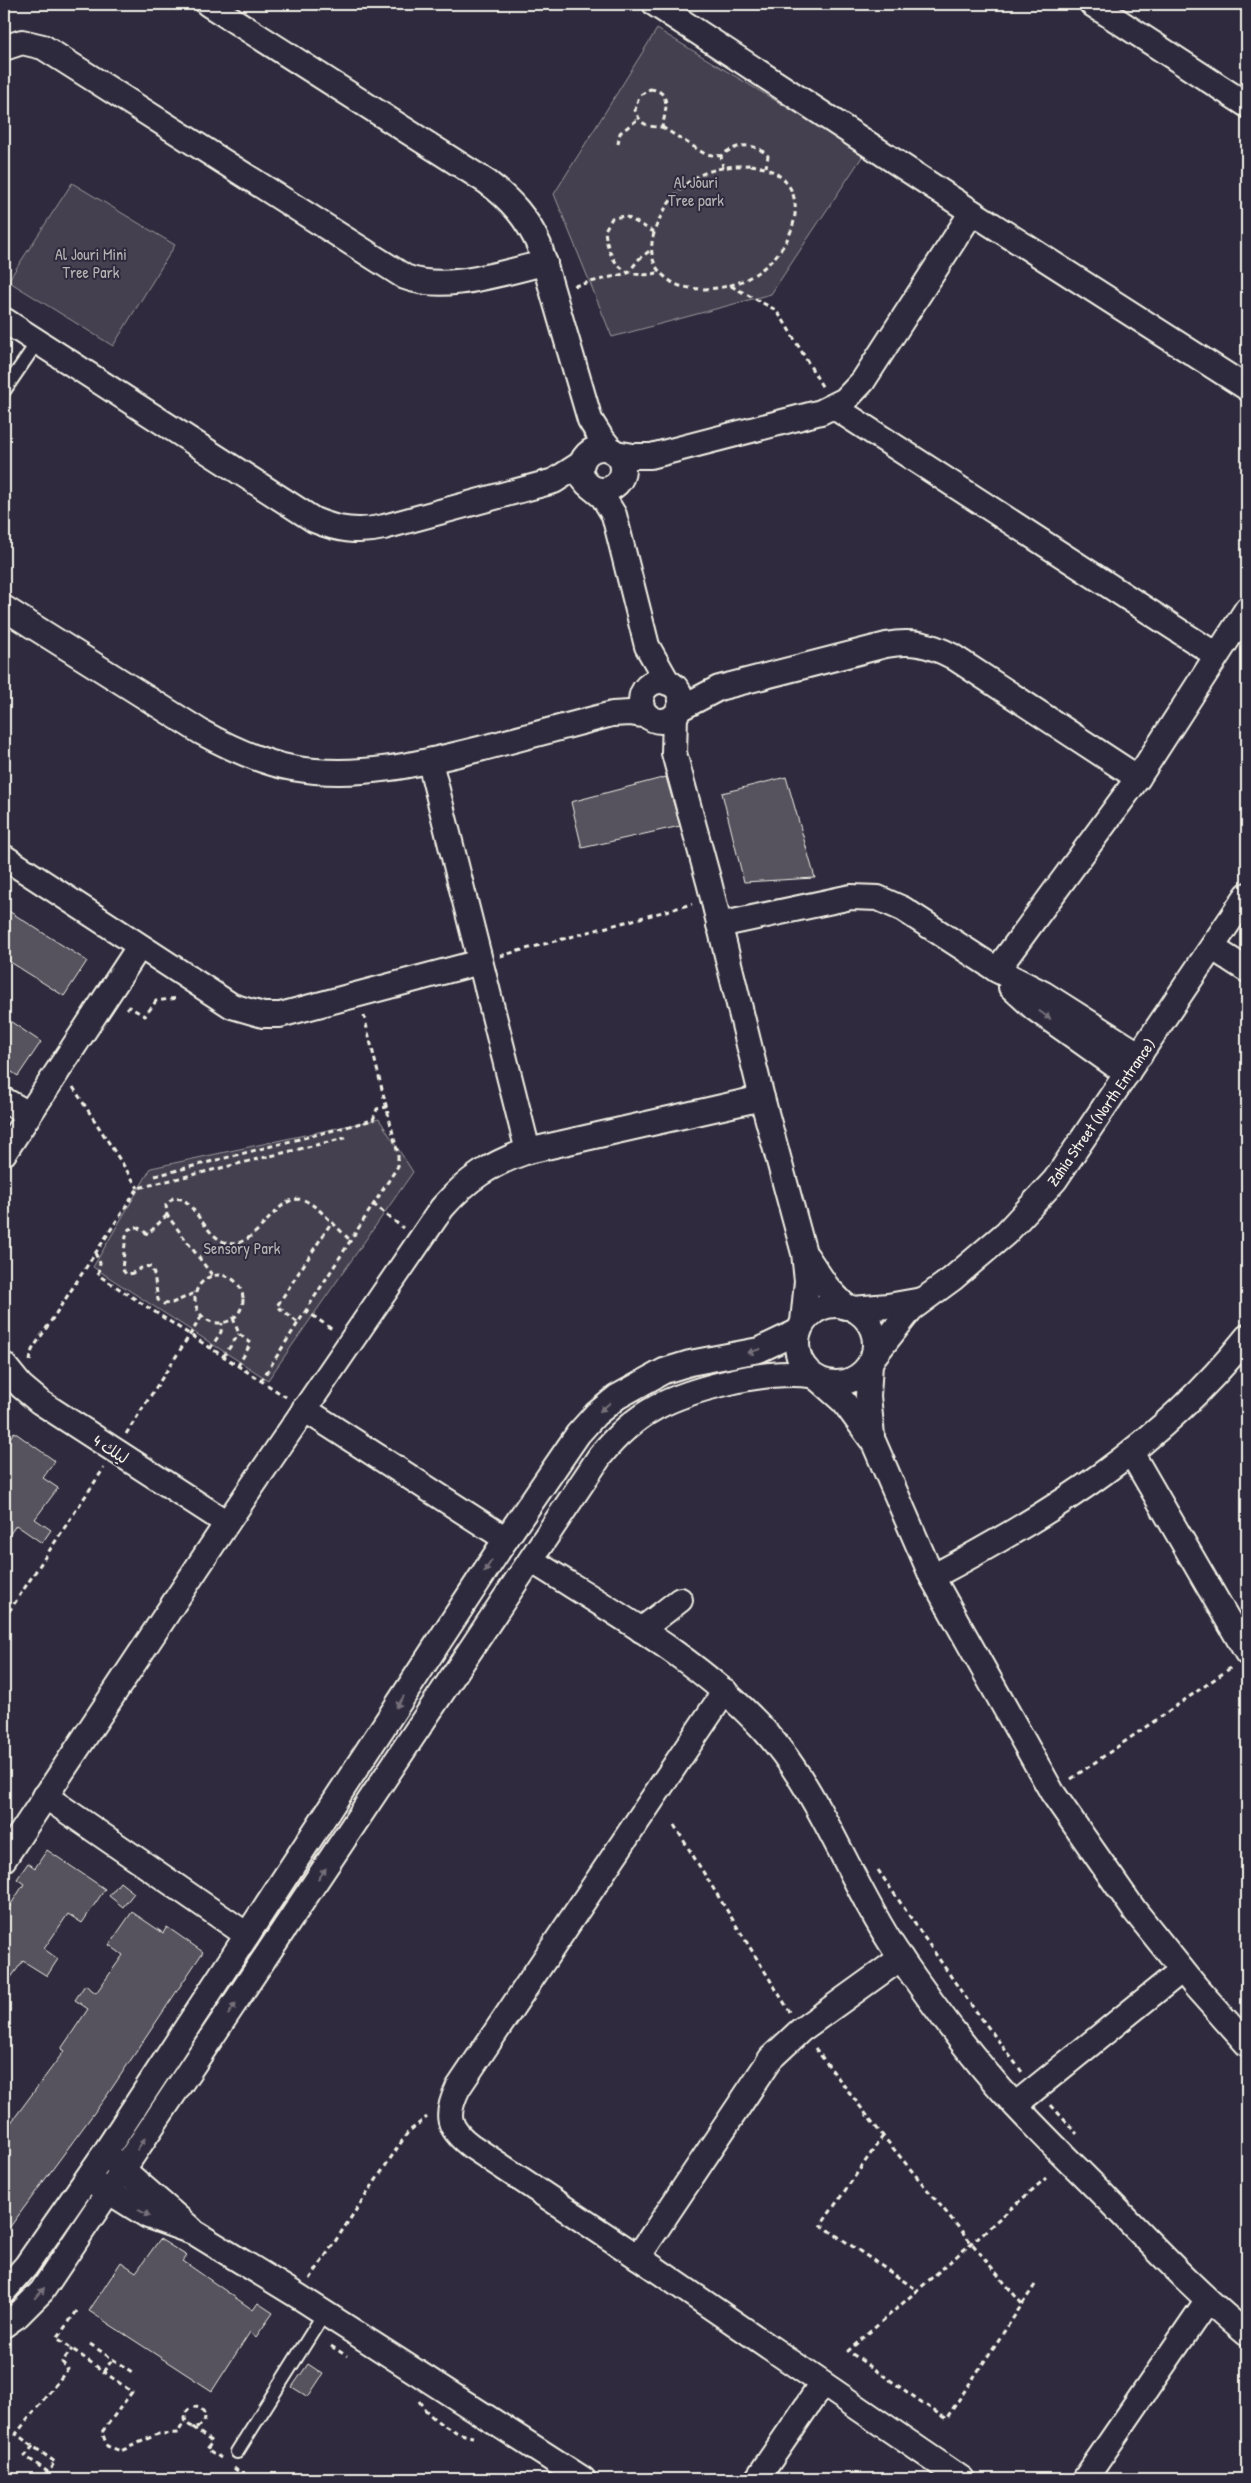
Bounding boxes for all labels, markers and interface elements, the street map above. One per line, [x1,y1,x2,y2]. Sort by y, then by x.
park label: Al Jouri Tree park [668,171,724,211]
park label: Al Jouri Mini Tree Park [55,243,127,283]
one-way arrow [1038,1010,1051,1021]
street label: Zahia Street (North Entrance) [1042,1034,1160,1190]
park label: Sensory Park [204,1237,281,1259]
one-way arrow [746,1348,761,1356]
one-way arrow [598,1402,611,1413]
street label: ليلك 4 [89,1429,133,1469]
one-way arrow [484,1560,493,1573]
one-way arrow [395,1696,404,1709]
one-way arrow [317,1867,327,1881]
one-way arrow [227,2002,237,2016]
one-way arrow [137,2137,146,2151]
one-way arrow [136,2209,151,2217]
one-way arrow [34,2286,45,2299]

